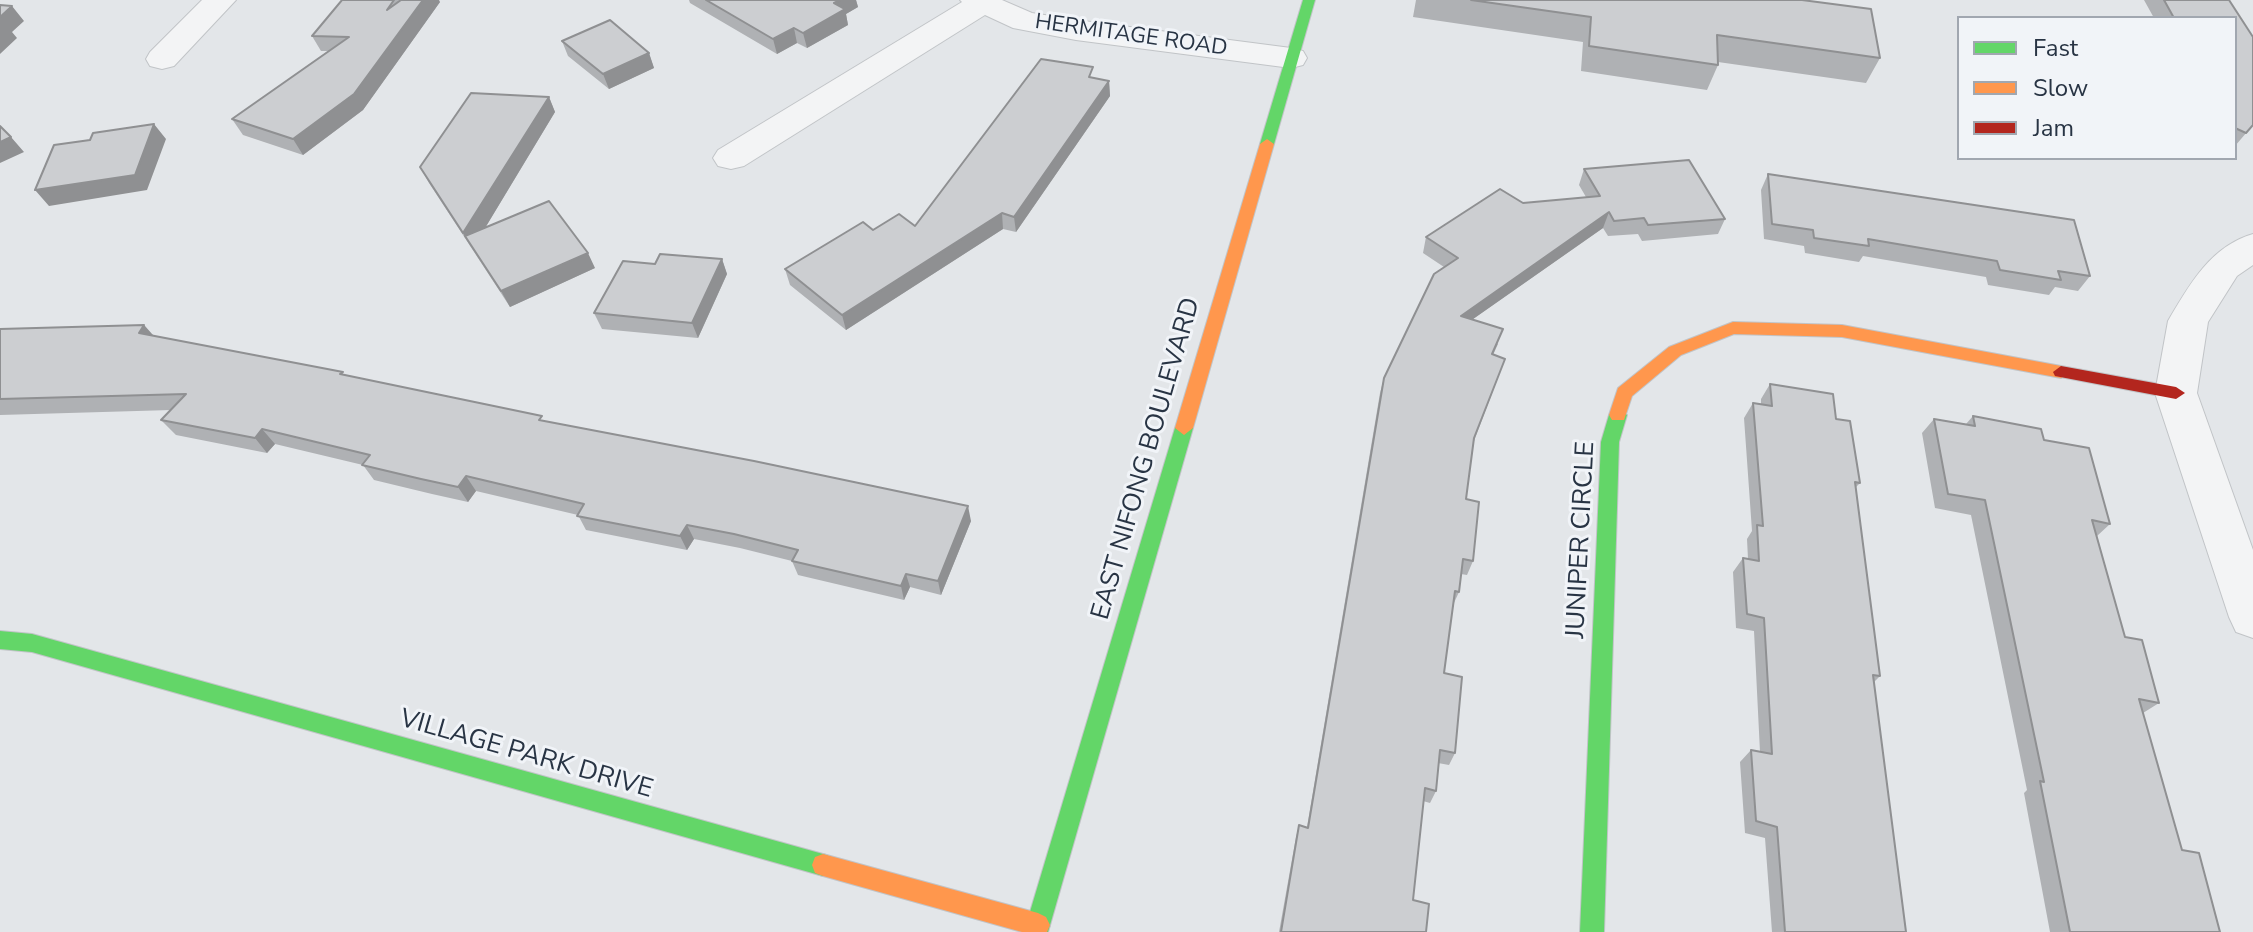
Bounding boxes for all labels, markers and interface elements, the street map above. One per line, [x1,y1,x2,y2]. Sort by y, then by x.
street label: HERMITAGE ROAD [1033,9,1229,63]
legend [1957,16,2237,160]
text: Fast [2033,32,2078,64]
text: Slow [2033,72,2088,104]
text: Jam [2033,112,2074,144]
street label: EAST NIFONG BOULEVARD [1086,294,1208,624]
street label: JUNIPER CIRCLE [1561,441,1603,639]
street label: VILLAGE PARK DRIVE [396,704,656,806]

